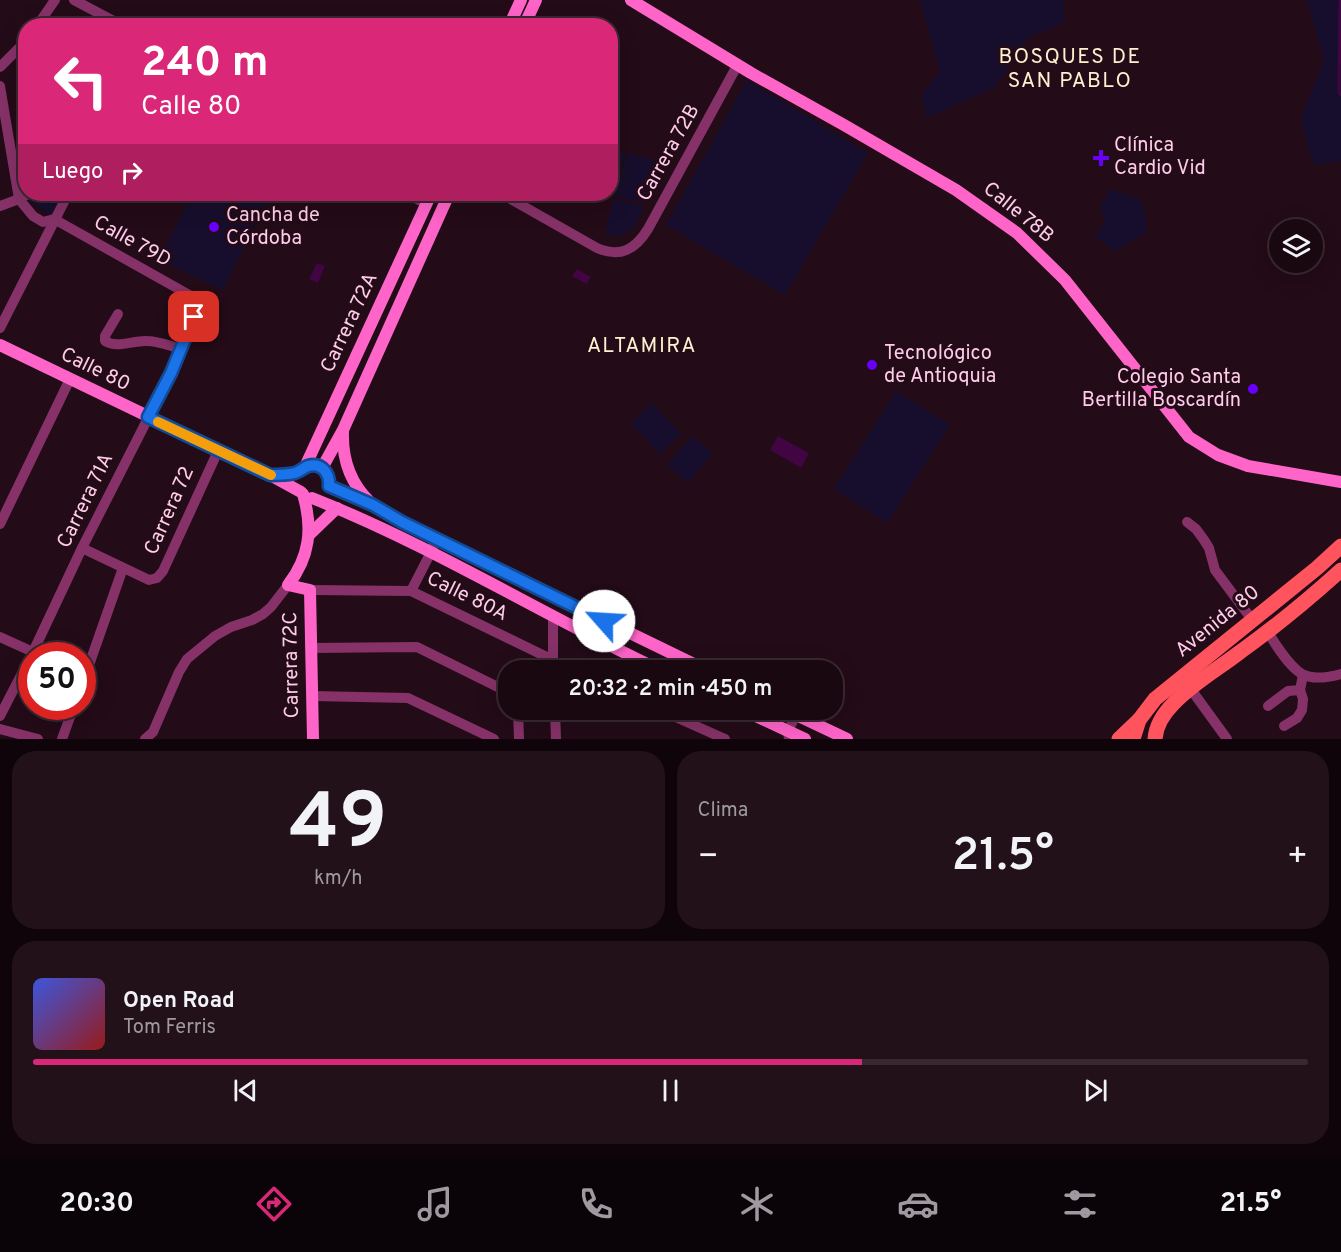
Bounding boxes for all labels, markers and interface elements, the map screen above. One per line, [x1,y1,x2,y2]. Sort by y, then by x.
text: 240 m [141,38,269,91]
icon: left [42,42,120,120]
district label: BOSQUES DE SAN PABLO [998,44,1142,95]
text: Calle 80 [141,90,241,124]
street label: Carrera 72B [632,100,706,206]
place label: Clínica Cardio Vid [1114,133,1206,182]
marker: Clínica Cardio Vid [1092,149,1110,167]
icon: right [115,156,148,189]
text: Luego [42,159,103,186]
street label: Calle 78B [977,177,1059,249]
place label: Cancha de Córdoba [226,203,320,252]
street label: Calle 79D [89,210,175,274]
map controls [1269,219,1323,273]
button: layers [1269,219,1323,273]
marker: Cancha de Córdoba [207,220,221,234]
street label: Carrera 72A [316,269,384,377]
pin [168,291,219,342]
icon: arrive [177,300,210,333]
district label: ALTAMIRA [587,333,697,360]
place label: Tecnológico de Antioquia [884,341,996,390]
street label: Calle 80 [56,342,134,398]
marker: Tecnológico de Antioquia [865,358,879,372]
place label: Colegio Santa Bertilla Boscardín [1082,365,1241,414]
marker: Colegio Santa Bertilla Boscardín [1246,382,1260,396]
street label: Carrera 71A [52,449,120,553]
street label: Carrera 72 [139,463,201,559]
street label: Calle 80A [422,566,512,628]
street label: Avenida 80 [1170,580,1266,664]
position arrow [572,589,636,653]
street label: Carrera 72C [278,611,306,719]
speed limit sign: 50 [18,642,96,720]
text: 20:32 · 2 min · 450 m [569,676,772,703]
text: 49 [289,777,387,876]
text: Clima [698,798,748,824]
text: 21.5° [952,829,1054,886]
text: − [698,837,719,879]
text: + [1287,837,1308,879]
text: km/h [314,866,363,892]
text: Open Road [123,988,235,1015]
text: Tom Ferris [123,1015,216,1041]
icon: previous [229,1074,262,1107]
icon: pause [654,1074,687,1107]
icon: next [1079,1074,1112,1107]
icon: directions [253,1183,295,1225]
icon: music [414,1183,456,1225]
icon: phone [575,1183,617,1225]
icon: climate [736,1183,778,1225]
icon: car [897,1183,939,1225]
icon: filters [1059,1183,1101,1225]
text: 20:30 [60,1187,134,1221]
text: 21.5° [1220,1187,1281,1221]

